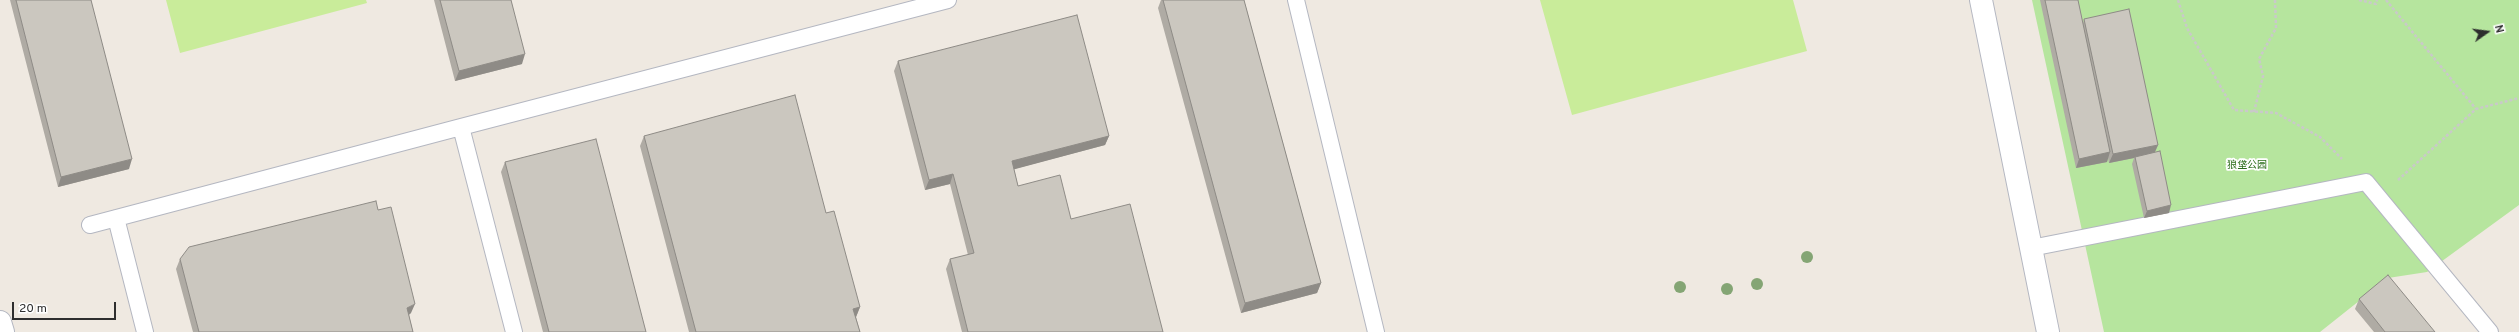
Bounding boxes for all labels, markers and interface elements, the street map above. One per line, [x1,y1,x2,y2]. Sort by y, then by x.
north arrow [2467,12,2507,52]
text: N [2491,24,2506,35]
park label: 狼垡公园 [2227,160,2267,172]
scale bar [14,294,118,320]
text: 20 m [19,301,47,317]

